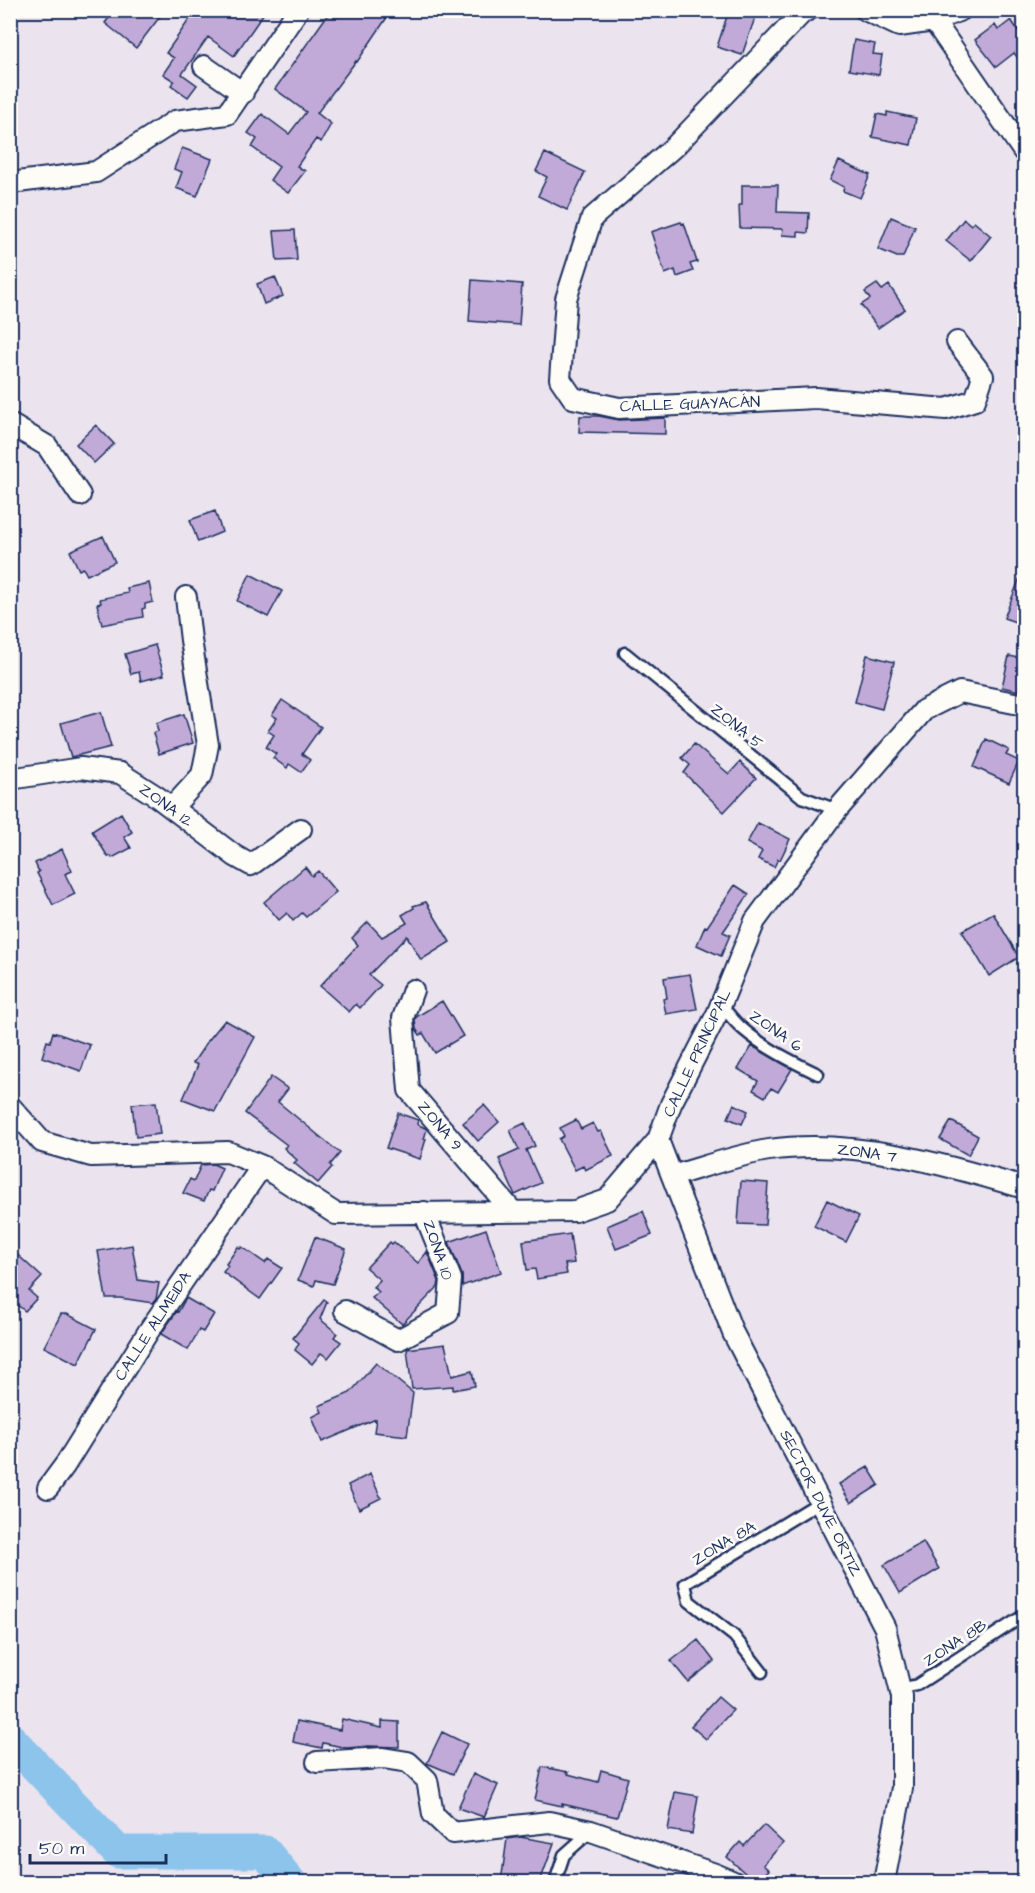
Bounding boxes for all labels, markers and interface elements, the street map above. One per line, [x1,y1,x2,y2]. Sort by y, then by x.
street label: CALLE GUAYACÁN [619,391,761,417]
street label: ZONA 5 [706,698,768,754]
street label: ZONA 12 [135,778,197,832]
street label: CALLE PRINCIPAL [658,985,736,1121]
street label: ZONA 6 [745,1005,807,1057]
street label: ZONA 9 [413,1096,467,1156]
street label: ZONA 7 [836,1138,898,1168]
street label: ZONA 10 [417,1217,459,1283]
street label: CALLE ALMEIDA [109,1267,197,1385]
street label: SECTOR DUVE ORTIZ [774,1426,868,1581]
street label: ZONA 8A [688,1515,760,1571]
street label: ZONA 8B [919,1614,992,1672]
scale bar [30,1827,166,1865]
text: 50 m [39,1836,84,1861]

